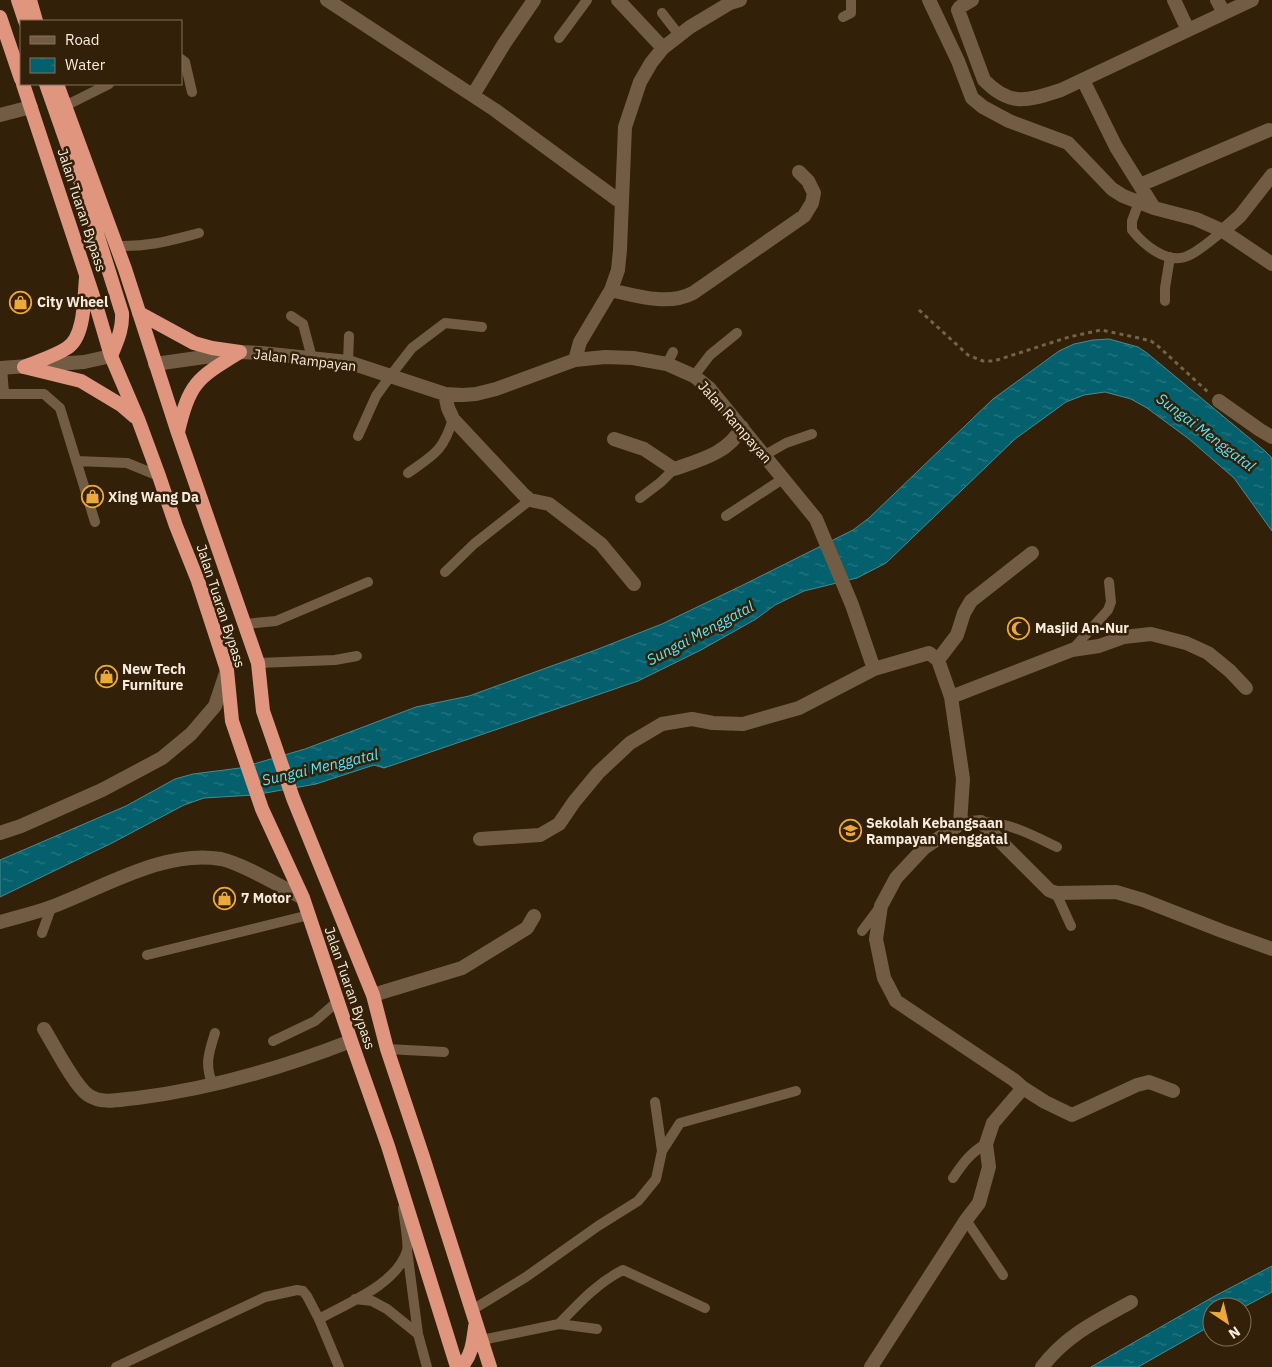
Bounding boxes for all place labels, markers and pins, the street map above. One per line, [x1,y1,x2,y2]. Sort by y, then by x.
shop icon: City Wheel [9,290,33,314]
place label: City Wheel [37,293,108,311]
shop icon: Xing Wang Da [80,485,104,509]
place label: Xing Wang Da [108,488,199,506]
mosque icon: Masjid An-Nur [1007,616,1031,640]
place label: Masjid An-Nur [1035,619,1129,637]
place label: New Tech Furniture [122,660,186,694]
shop icon: New Tech Furniture [94,665,118,689]
place label: Sekolah Kebangsaan Rampayan Menggatal [866,814,1008,848]
school or university icon: Sekolah Kebangsaan Rampayan Menggatal [838,819,862,843]
shop icon: 7 Motor [213,886,237,910]
place label: 7 Motor [241,889,291,907]

